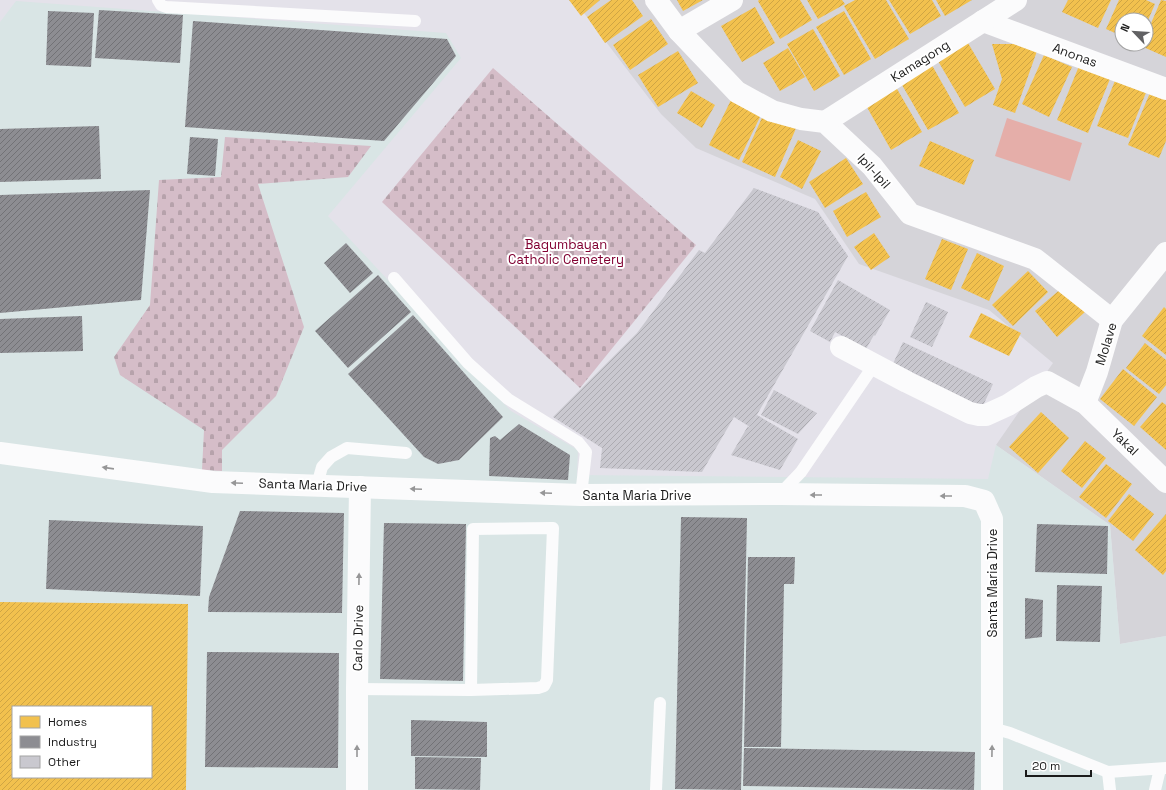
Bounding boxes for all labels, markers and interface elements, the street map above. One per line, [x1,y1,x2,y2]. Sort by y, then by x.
north arrow [1114,12,1154,52]
text: N [1117,21,1133,34]
street label: Kamagong [887,36,953,86]
street label: Anonas [1050,39,1100,71]
street label: Ipil-Ipil [854,150,894,192]
park label: Bagumbayan Catholic Cemetery [508,236,624,268]
street label: Molave [1091,320,1121,368]
street label: Yakal [1108,425,1142,459]
one-way arrow [102,465,114,471]
street label: Santa Maria Drive [258,475,368,495]
one-way arrow [230,480,243,486]
one-way arrow [410,485,422,492]
street label: Santa Maria Drive [583,487,691,504]
one-way arrow [540,490,552,497]
one-way arrow [809,492,822,498]
one-way arrow [939,493,952,499]
street label: Santa Maria Drive [984,529,1001,637]
one-way arrow [355,573,362,585]
street label: Carlo Drive [349,605,367,671]
legend [12,706,152,778]
text: Homes [48,714,87,730]
text: Industry [48,734,97,750]
one-way arrow [354,744,360,757]
one-way arrow [989,744,995,757]
scale bar [1026,752,1091,778]
text: Other [48,754,81,770]
text: 20 m [1032,758,1060,774]

